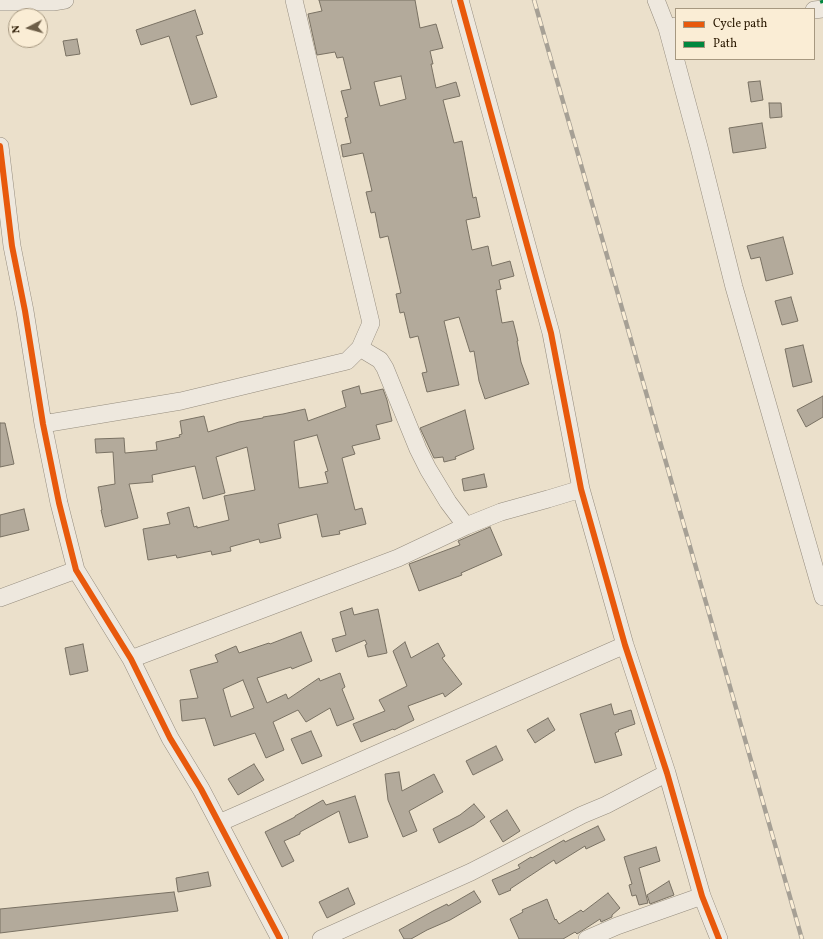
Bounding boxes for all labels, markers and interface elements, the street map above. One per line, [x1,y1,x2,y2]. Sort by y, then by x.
north arrow [8,8,48,48]
legend [675,8,815,60]
text: Cycle path [713,16,768,32]
text: N [9,24,24,34]
text: Path [713,36,737,52]

